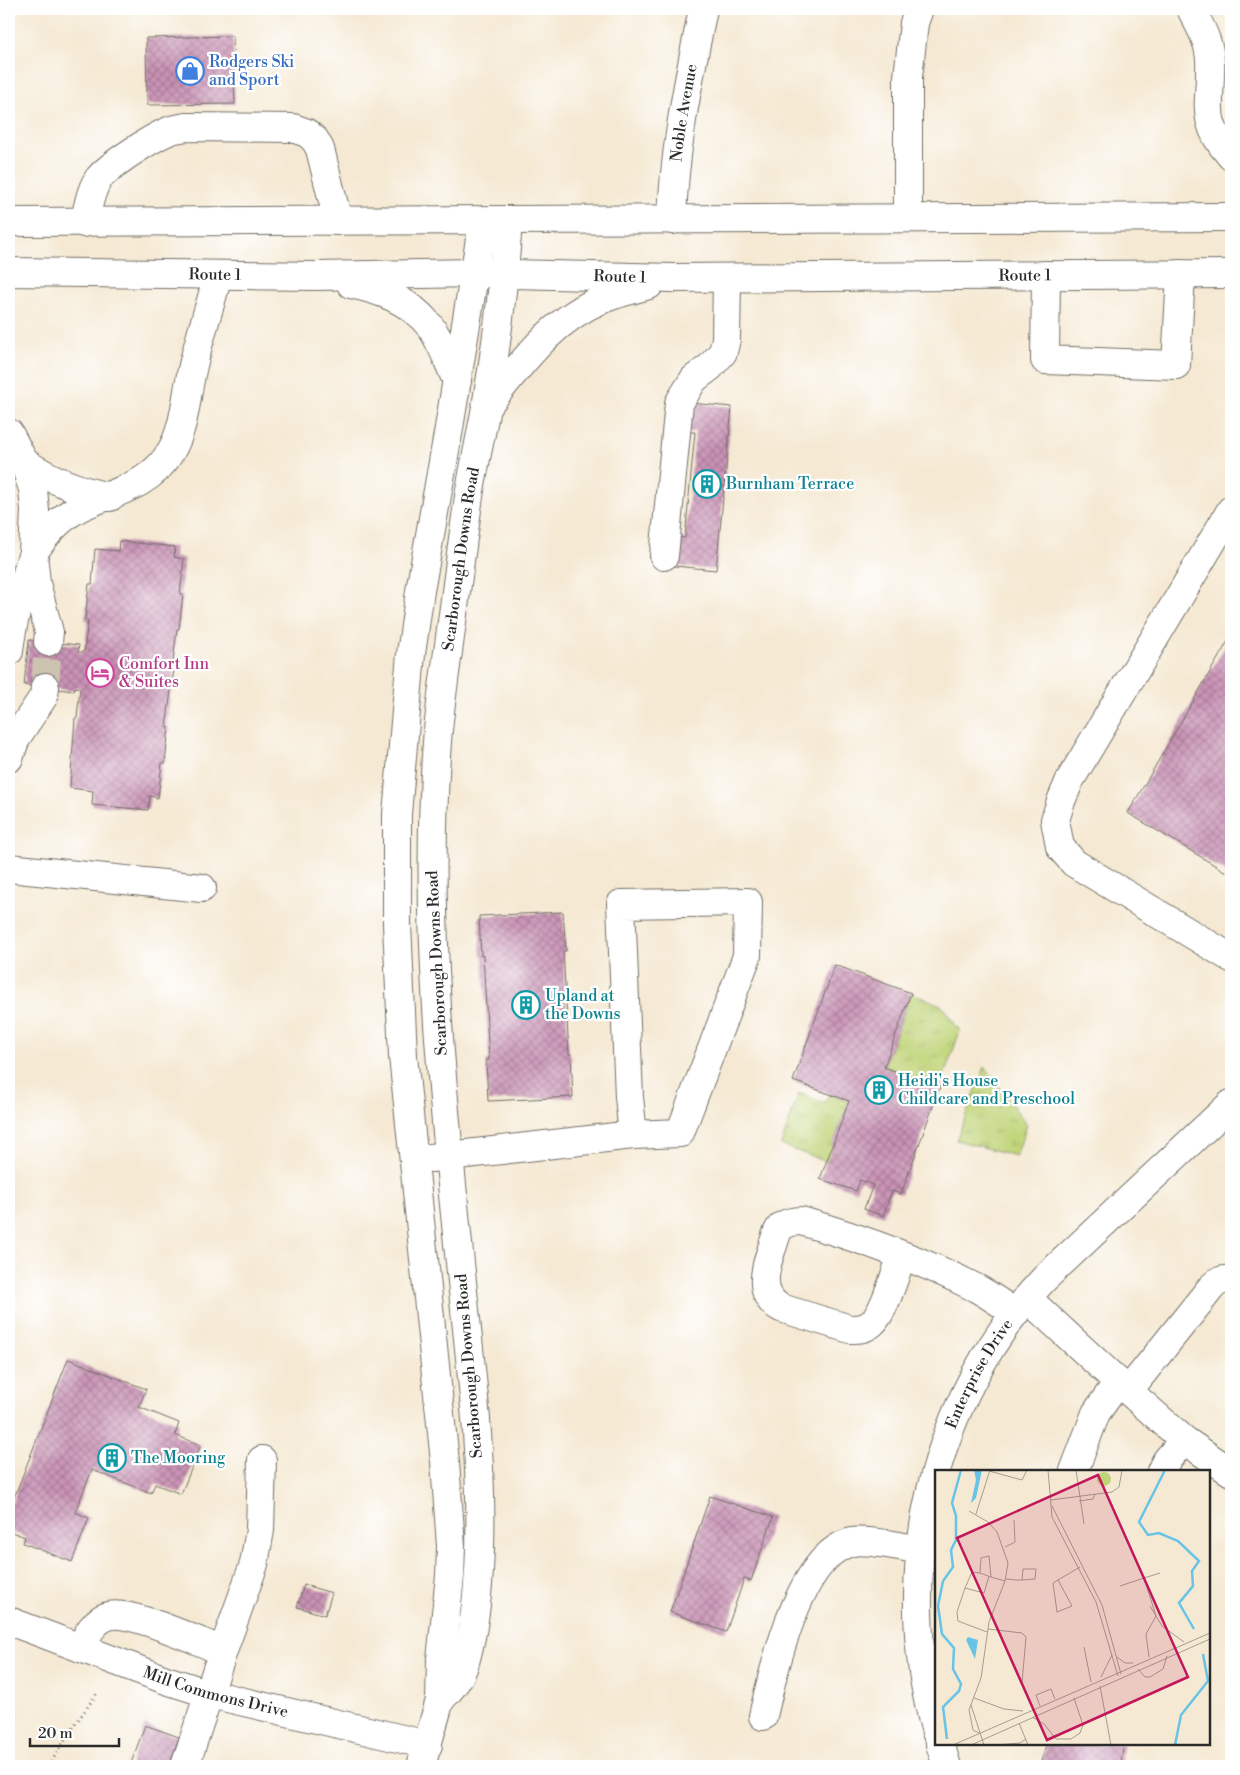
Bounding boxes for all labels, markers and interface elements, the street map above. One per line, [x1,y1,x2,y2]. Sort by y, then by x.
place label: Rodgers Ski and Sport [209,52,294,90]
shop icon: Rodgers Ski and Sport [175,56,205,86]
street label: Noble Avenue [666,62,702,163]
street label: Route 1 [188,264,242,285]
street label: Route 1 [998,265,1051,286]
street label: Route 1 [593,266,647,287]
street label: Scarborough Downs Road [438,465,484,652]
building icon: Burnham Terrace [692,469,722,499]
place label: Burnham Terrace [725,474,854,494]
place label: Comfort Inn & Suites [119,654,209,692]
hotel icon: Comfort Inn & Suites [85,658,115,688]
street label: Scarborough Downs Road [422,870,452,1056]
place label: Upland at the Downs [545,986,620,1024]
building icon: Upland at the Downs [511,990,541,1020]
place label: Heidi's House Childcare and Preschool [898,1071,1075,1109]
building icon: Heidi's House Childcare and Preschool [864,1075,894,1105]
street label: Scarborough Downs Road [451,1273,487,1459]
street label: Enterprise Drive [941,1315,1017,1432]
building icon: The Mooring [97,1443,127,1473]
place label: The Mooring [131,1448,226,1468]
inset map [935,1470,1210,1745]
street label: Mill Commons Drive [140,1662,290,1722]
scale bar [30,1715,119,1747]
text: 20 m [38,1724,73,1743]

